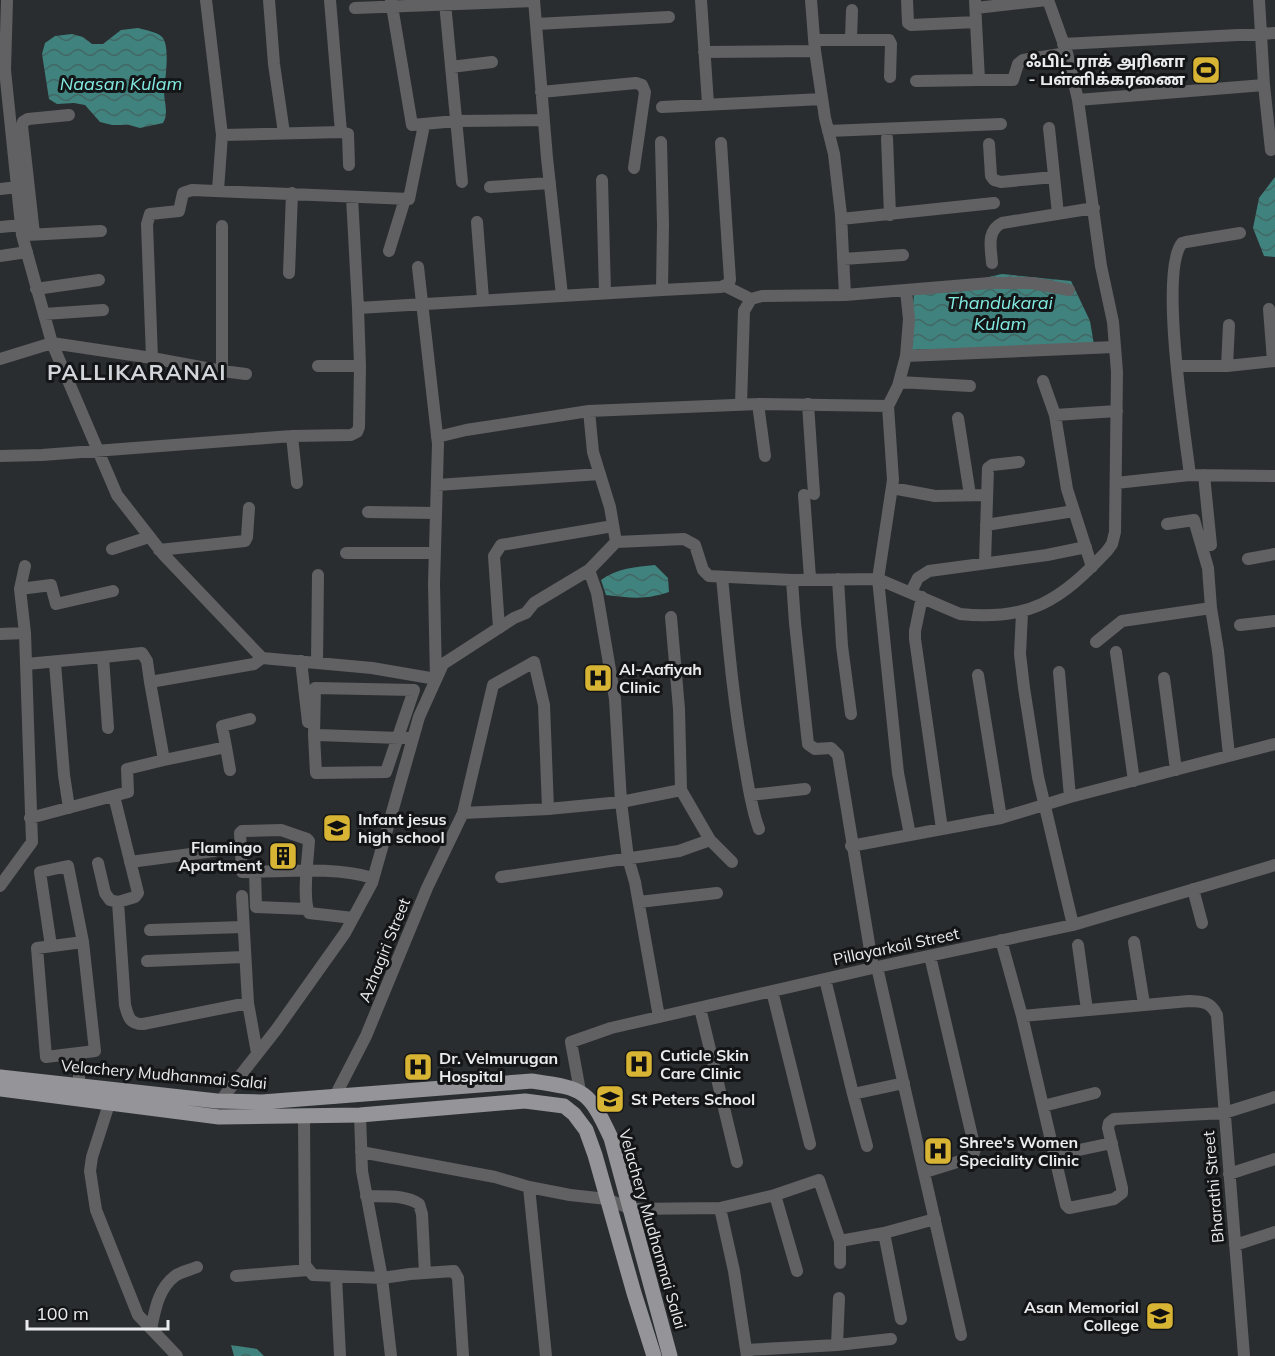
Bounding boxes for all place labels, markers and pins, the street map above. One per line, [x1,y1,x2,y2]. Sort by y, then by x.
place label: ஃபிட் ராக் அரினா - பள்ளிக்கரணை [1026,51,1186,89]
sports icon: ஃபிட் ராக் அரினா - பள்ளிக்கரணை [1190,54,1222,86]
place label: Al-Aafiyah Clinic [619,659,702,697]
hospital icon: Al-Aafiyah Clinic [582,662,614,694]
place label: Infant jesus high school [358,809,447,847]
school or university icon: Infant jesus high school [321,812,353,844]
place label: Flamingo Apartment [178,837,262,875]
building icon: Flamingo Apartment [267,840,299,872]
place label: Cuticle Skin Care Clinic [660,1045,749,1083]
place label: Dr. Velmurugan Hospital [439,1048,558,1086]
hospital icon: Cuticle Skin Care Clinic [623,1048,655,1080]
hospital icon: Dr. Velmurugan Hospital [402,1051,434,1083]
school or university icon: St Peters School [594,1083,626,1115]
place label: St Peters School [631,1089,755,1109]
place label: Shree's Women Speciality Clinic [959,1132,1079,1170]
hospital icon: Shree's Women Speciality Clinic [922,1135,954,1167]
place label: Asan Memorial College [1024,1297,1139,1335]
school or university icon: Asan Memorial College [1144,1300,1176,1332]

